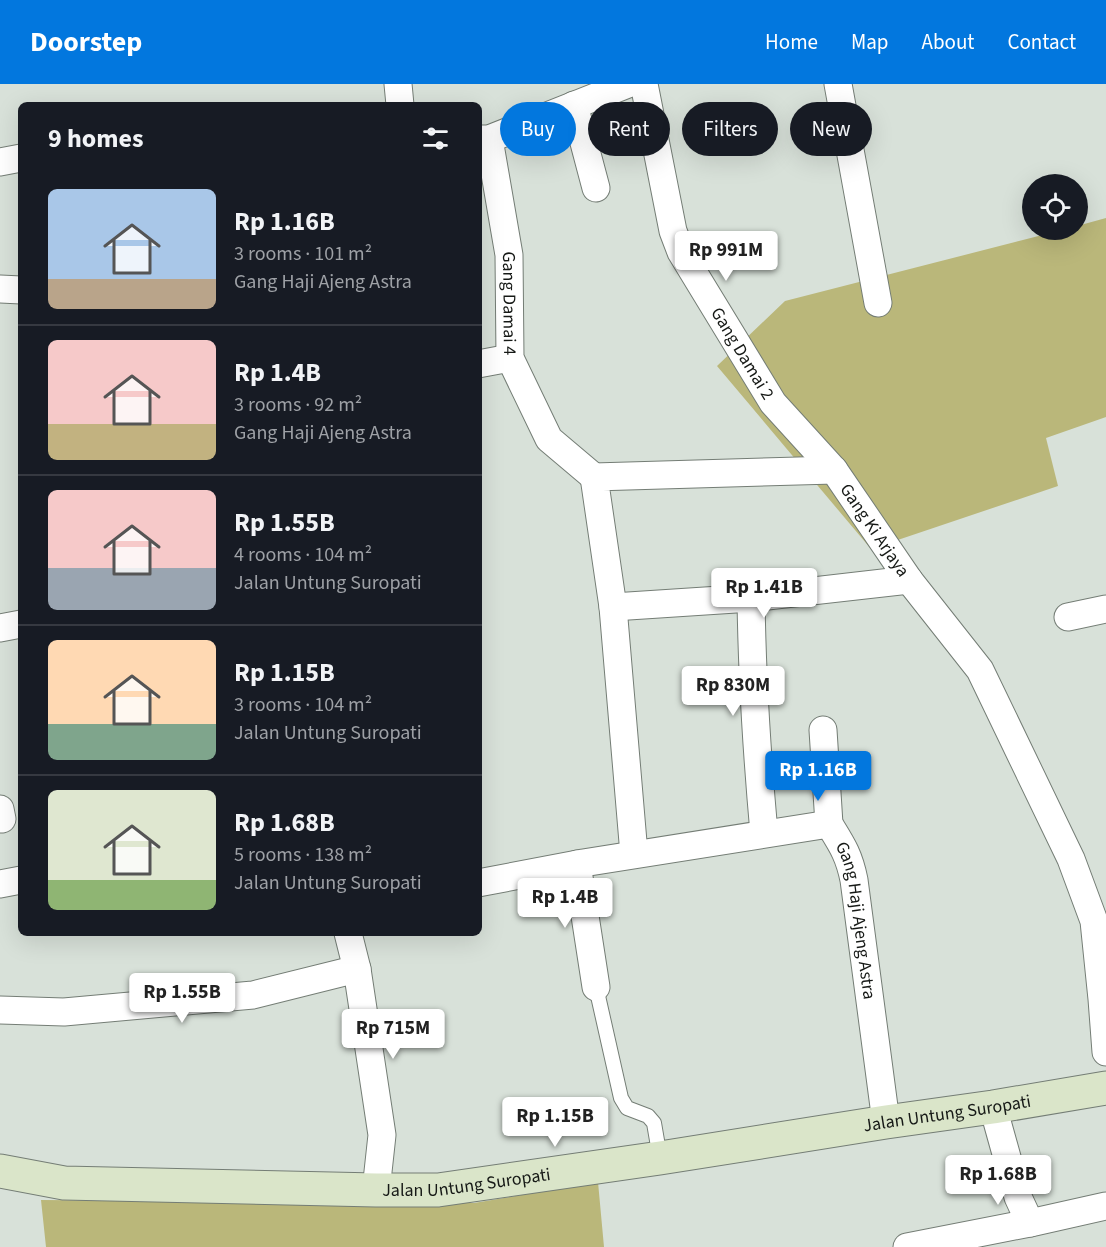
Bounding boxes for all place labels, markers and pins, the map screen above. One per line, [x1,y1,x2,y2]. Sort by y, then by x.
pin: Rp 991M [671,231,781,282]
pin: Rp 1.41B [702,568,826,619]
pin: Rp 830M [678,666,788,717]
pin: Rp 1.16B [756,751,880,802]
pin: Rp 1.4B [510,878,620,929]
pin: Rp 1.55B [120,973,244,1024]
pin: Rp 715M [338,1009,448,1060]
pin: Rp 1.15B [493,1097,617,1148]
pin: Rp 1.68B [936,1155,1060,1206]

